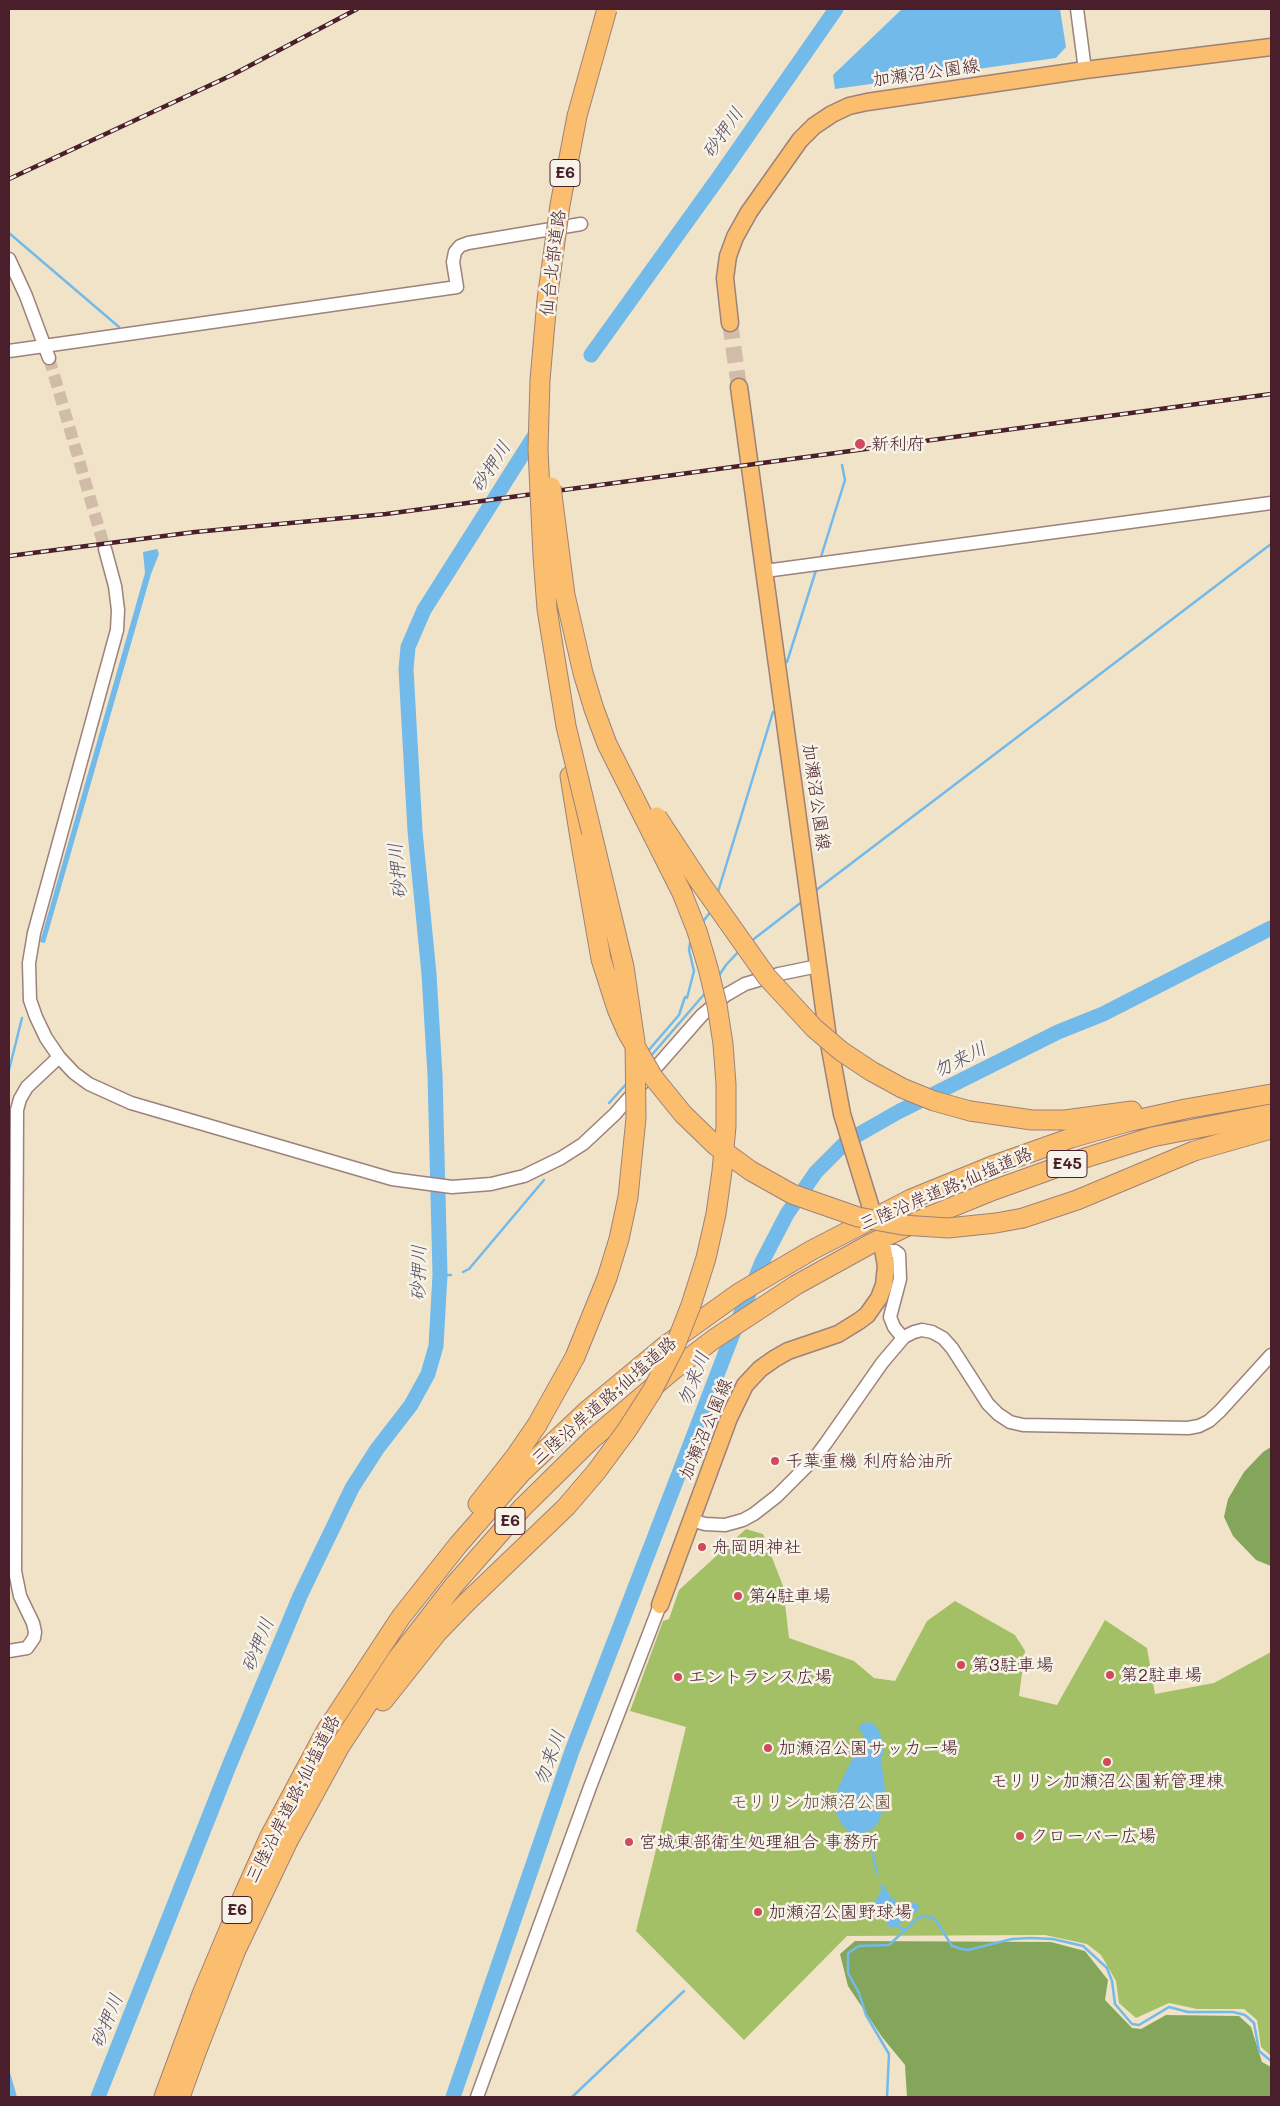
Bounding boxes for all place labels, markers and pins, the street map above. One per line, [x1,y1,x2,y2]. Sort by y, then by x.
place label: 新利府 [871,433,925,455]
marker: 新利府 [853,437,867,451]
place label: 千葉重機 利府給油所 [785,1450,953,1472]
marker: 千葉重機 利府給油所 [769,1455,781,1467]
place label: 舟岡明神社 [712,1536,802,1558]
marker: 舟岡明神社 [696,1541,708,1553]
place label: 第4駐車場 [748,1585,831,1607]
marker: 第4駐車場 [732,1590,744,1602]
place label: 第3駐車場 [971,1654,1054,1676]
marker: 第3駐車場 [955,1659,967,1671]
place label: 第2駐車場 [1120,1664,1202,1686]
place label: エントランス広場 [688,1666,832,1688]
marker: 第2駐車場 [1104,1669,1116,1681]
marker: エントランス広場 [672,1671,684,1683]
place label: 加瀬沼公園サッカー場 [778,1737,958,1759]
marker: 加瀬沼公園サッカー場 [762,1742,774,1754]
marker: モリリン加瀬沼公園新管理棟 [1101,1756,1113,1768]
place label: モリリン加瀬沼公園新管理棟 [990,1770,1224,1792]
place label: クローバー広場 [1030,1825,1156,1847]
marker: クローバー広場 [1014,1830,1026,1842]
place label: 宮城東部衛生処理組合 事務所 [639,1831,879,1853]
marker: 宮城東部衛生処理組合 事務所 [623,1836,635,1848]
place label: 加瀬沼公園野球場 [768,1901,912,1923]
marker: 加瀬沼公園野球場 [752,1906,764,1918]

